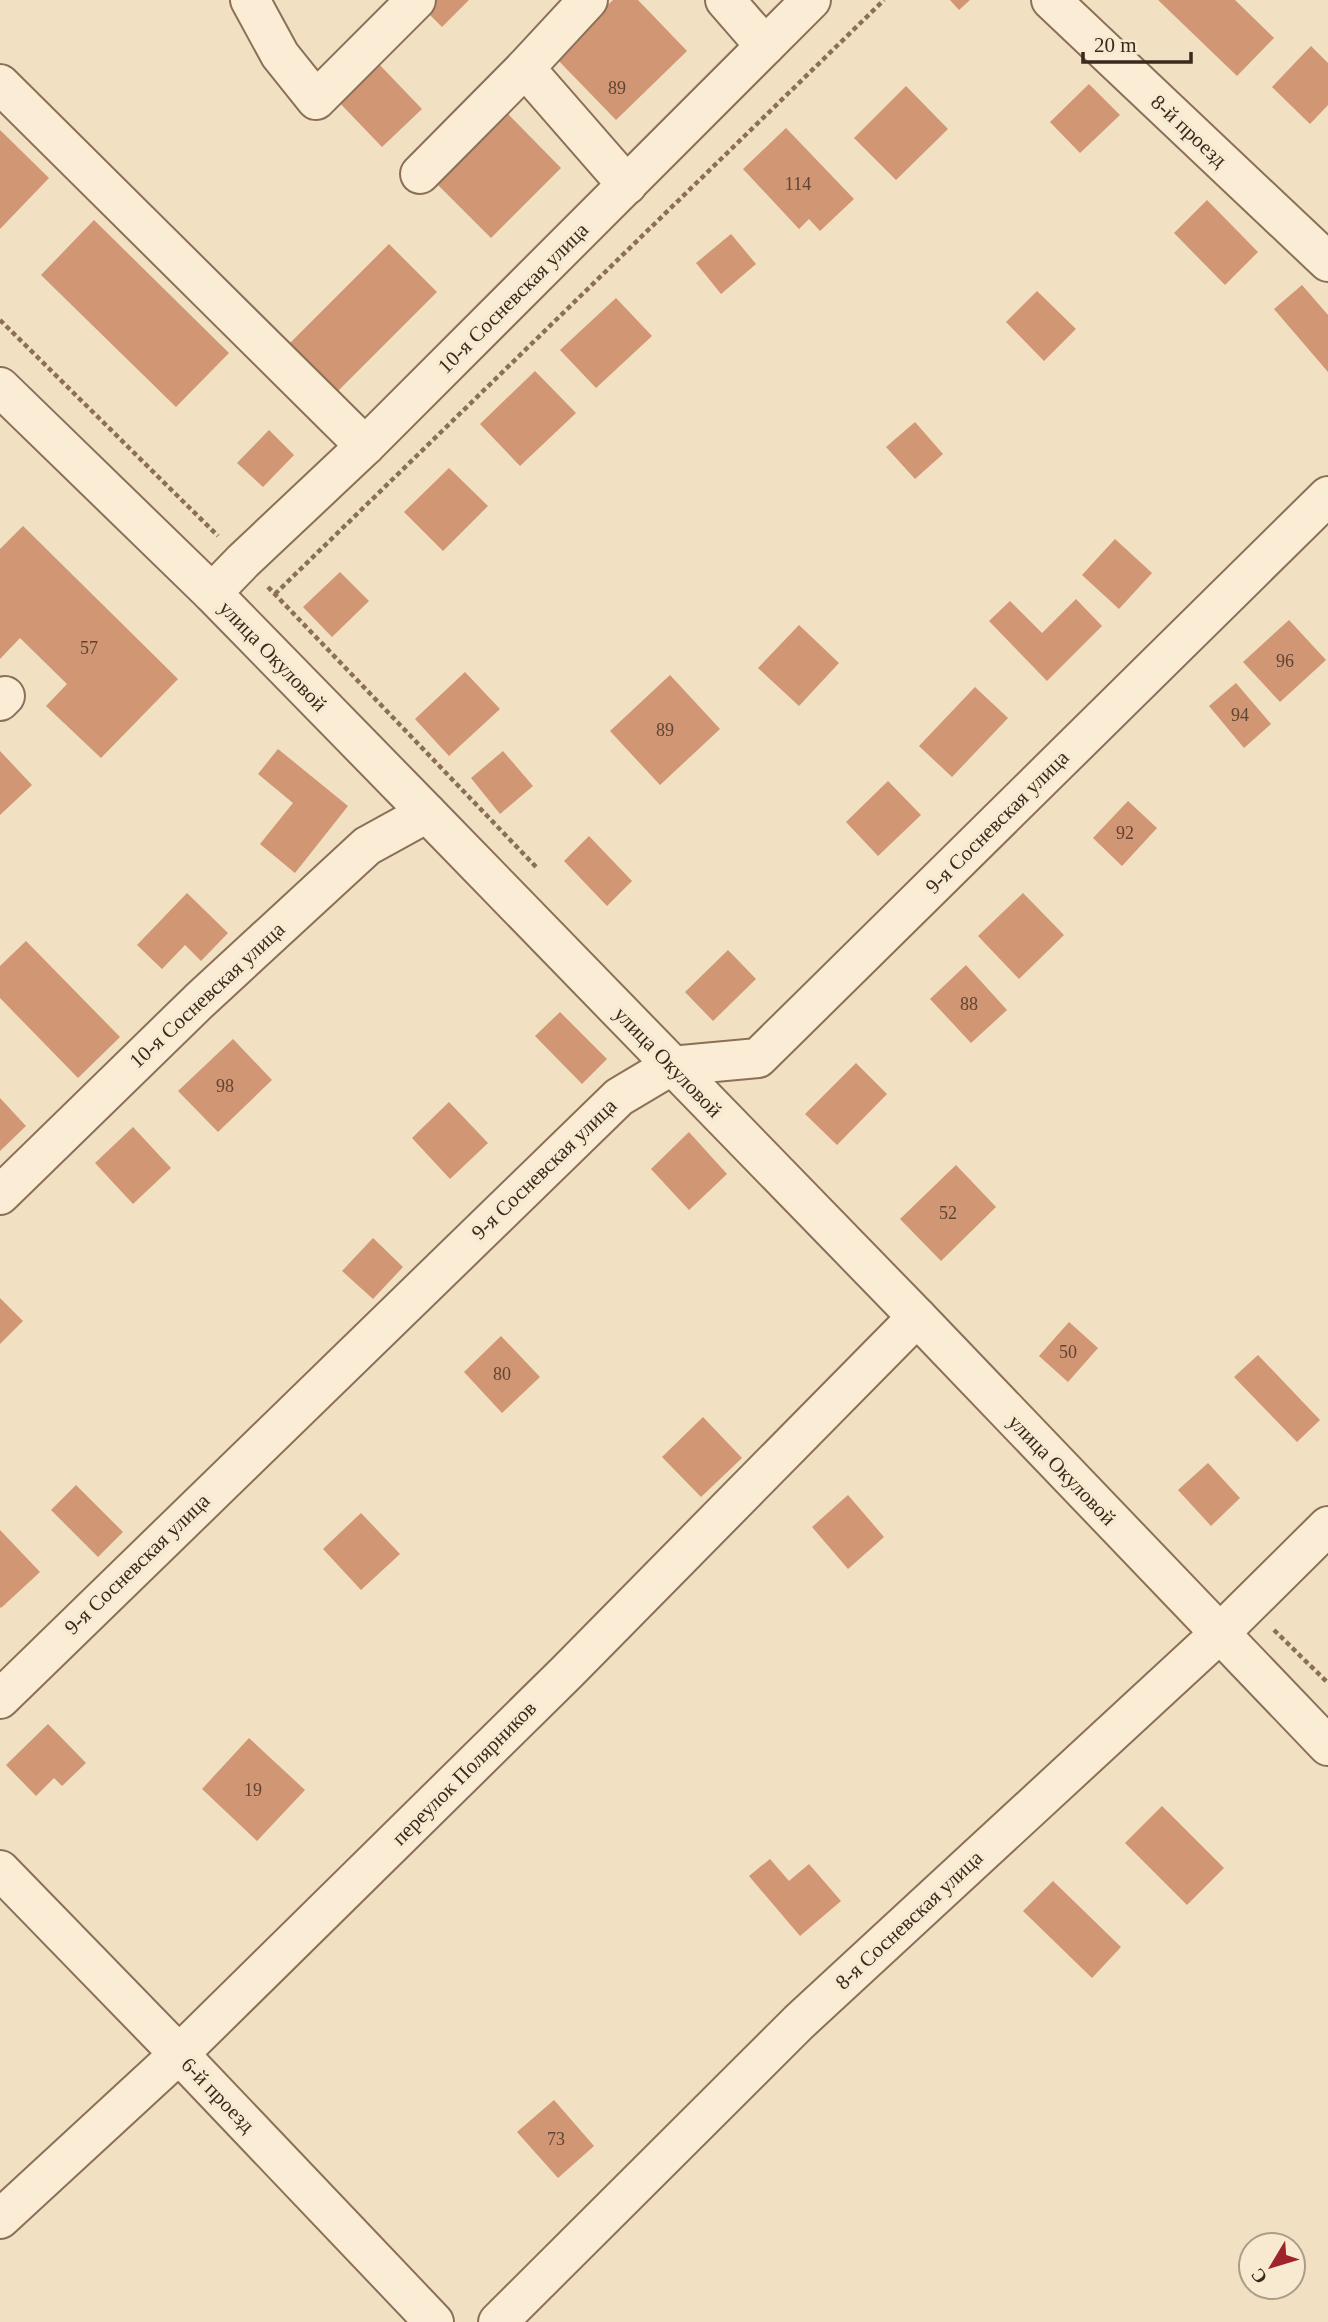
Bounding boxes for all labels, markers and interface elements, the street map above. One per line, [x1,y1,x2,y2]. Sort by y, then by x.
scale bar [1083,21,1192,65]
text: 20 m [1094,33,1137,57]
house number: 89 [608,78,626,98]
street label: 8-й проезд [1146,90,1232,172]
house number: 114 [785,174,811,194]
street label: 10-я Сосневская улица [433,217,594,378]
street label: улица Окуловой [214,596,332,716]
house number: 57 [80,638,98,658]
house number: 96 [1276,651,1294,671]
house number: 94 [1231,705,1249,725]
house number: 89 [656,720,674,740]
street label: 9-я Сосневская улица [920,745,1074,899]
house number: 92 [1116,823,1134,843]
street label: 10-я Сосневская улица [125,917,290,1073]
house number: 88 [960,994,978,1014]
street label: улица Окуловой [609,1002,727,1122]
house number: 98 [216,1076,234,1096]
street label: 9-я Сосневская улица [466,1093,622,1244]
house number: 52 [939,1203,957,1223]
house number: 50 [1059,1342,1077,1362]
house number: 80 [493,1364,511,1384]
street label: улица Окуловой [1003,1410,1121,1530]
street label: 9-я Сосневская улица [59,1488,215,1639]
street label: переулок Полярников [387,1696,541,1850]
house number: 19 [244,1780,262,1800]
street label: 8-я Сосневская улица [830,1845,988,1994]
street label: 6-й проезд [176,2053,260,2138]
house number: 73 [547,2129,565,2149]
north arrow [1237,2231,1307,2301]
text: С [1246,2264,1271,2288]

